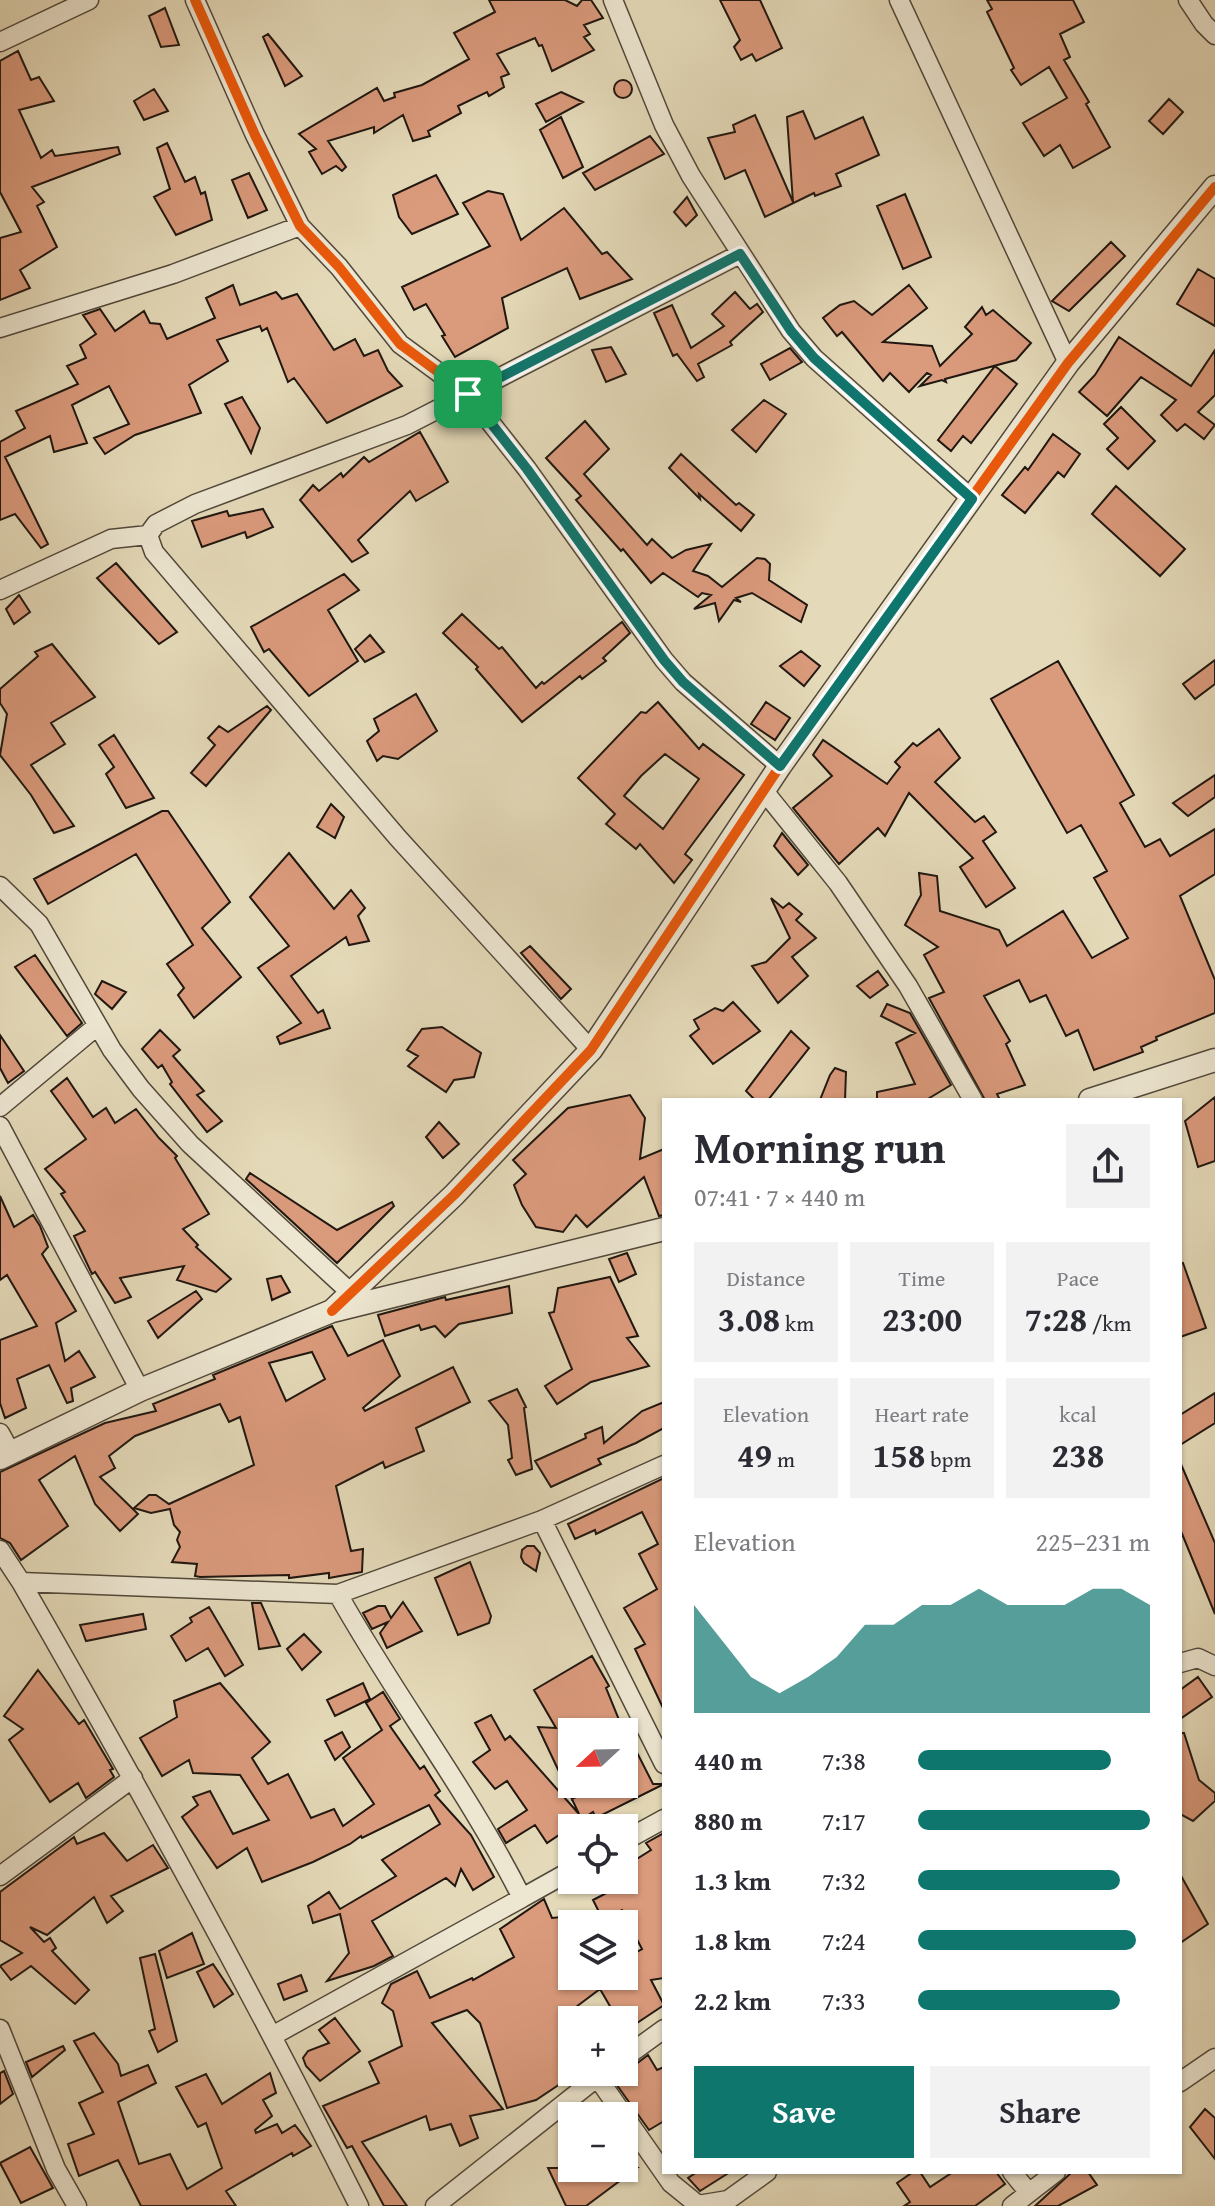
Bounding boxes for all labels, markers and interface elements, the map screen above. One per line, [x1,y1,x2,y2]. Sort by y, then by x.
pin [434,360,502,428]
icon: arrive [446,372,490,416]
text: Morning run [694,1115,945,1179]
button: share [1066,1124,1150,1208]
text: 07:41 · 7 × 440 m [694,1177,865,1216]
text: Distance [727,1262,805,1294]
text: Time [899,1262,945,1294]
text: Pace [1057,1262,1099,1294]
text: 3.08 [718,1294,780,1343]
text: 23:00 [882,1294,962,1343]
text: 7:28 [1025,1294,1087,1343]
text: km [780,1307,814,1339]
text: /km [1087,1307,1131,1339]
text: Elevation [723,1398,809,1430]
text: Heart rate [875,1398,969,1430]
text: kcal [1059,1398,1097,1430]
text: 49 [737,1430,772,1479]
text: 158 [873,1430,925,1479]
text: 238 [1052,1430,1104,1479]
text: m [772,1443,795,1475]
text: bpm [925,1443,971,1475]
text: Elevation [694,1522,796,1561]
text: 225–231 m [1036,1522,1150,1561]
north arrow [558,1718,638,1798]
map controls [558,1718,638,2182]
text: 440 m [694,1741,762,1780]
text: 7:38 [822,1741,866,1780]
text: 880 m [694,1801,762,1840]
text: 7:17 [822,1801,866,1840]
button: locate [558,1814,638,1894]
text: 1.3 km [694,1861,771,1900]
text: 7:32 [822,1861,866,1900]
button: layers [558,1910,638,1990]
text: 1.8 km [694,1921,771,1960]
text: 7:24 [822,1921,866,1960]
text: 2.2 km [694,1981,771,2020]
text: 7:33 [822,1981,866,2020]
button: + [558,2006,638,2086]
button: Save [694,2066,914,2158]
button: Share [930,2066,1150,2158]
button: − [558,2102,638,2182]

